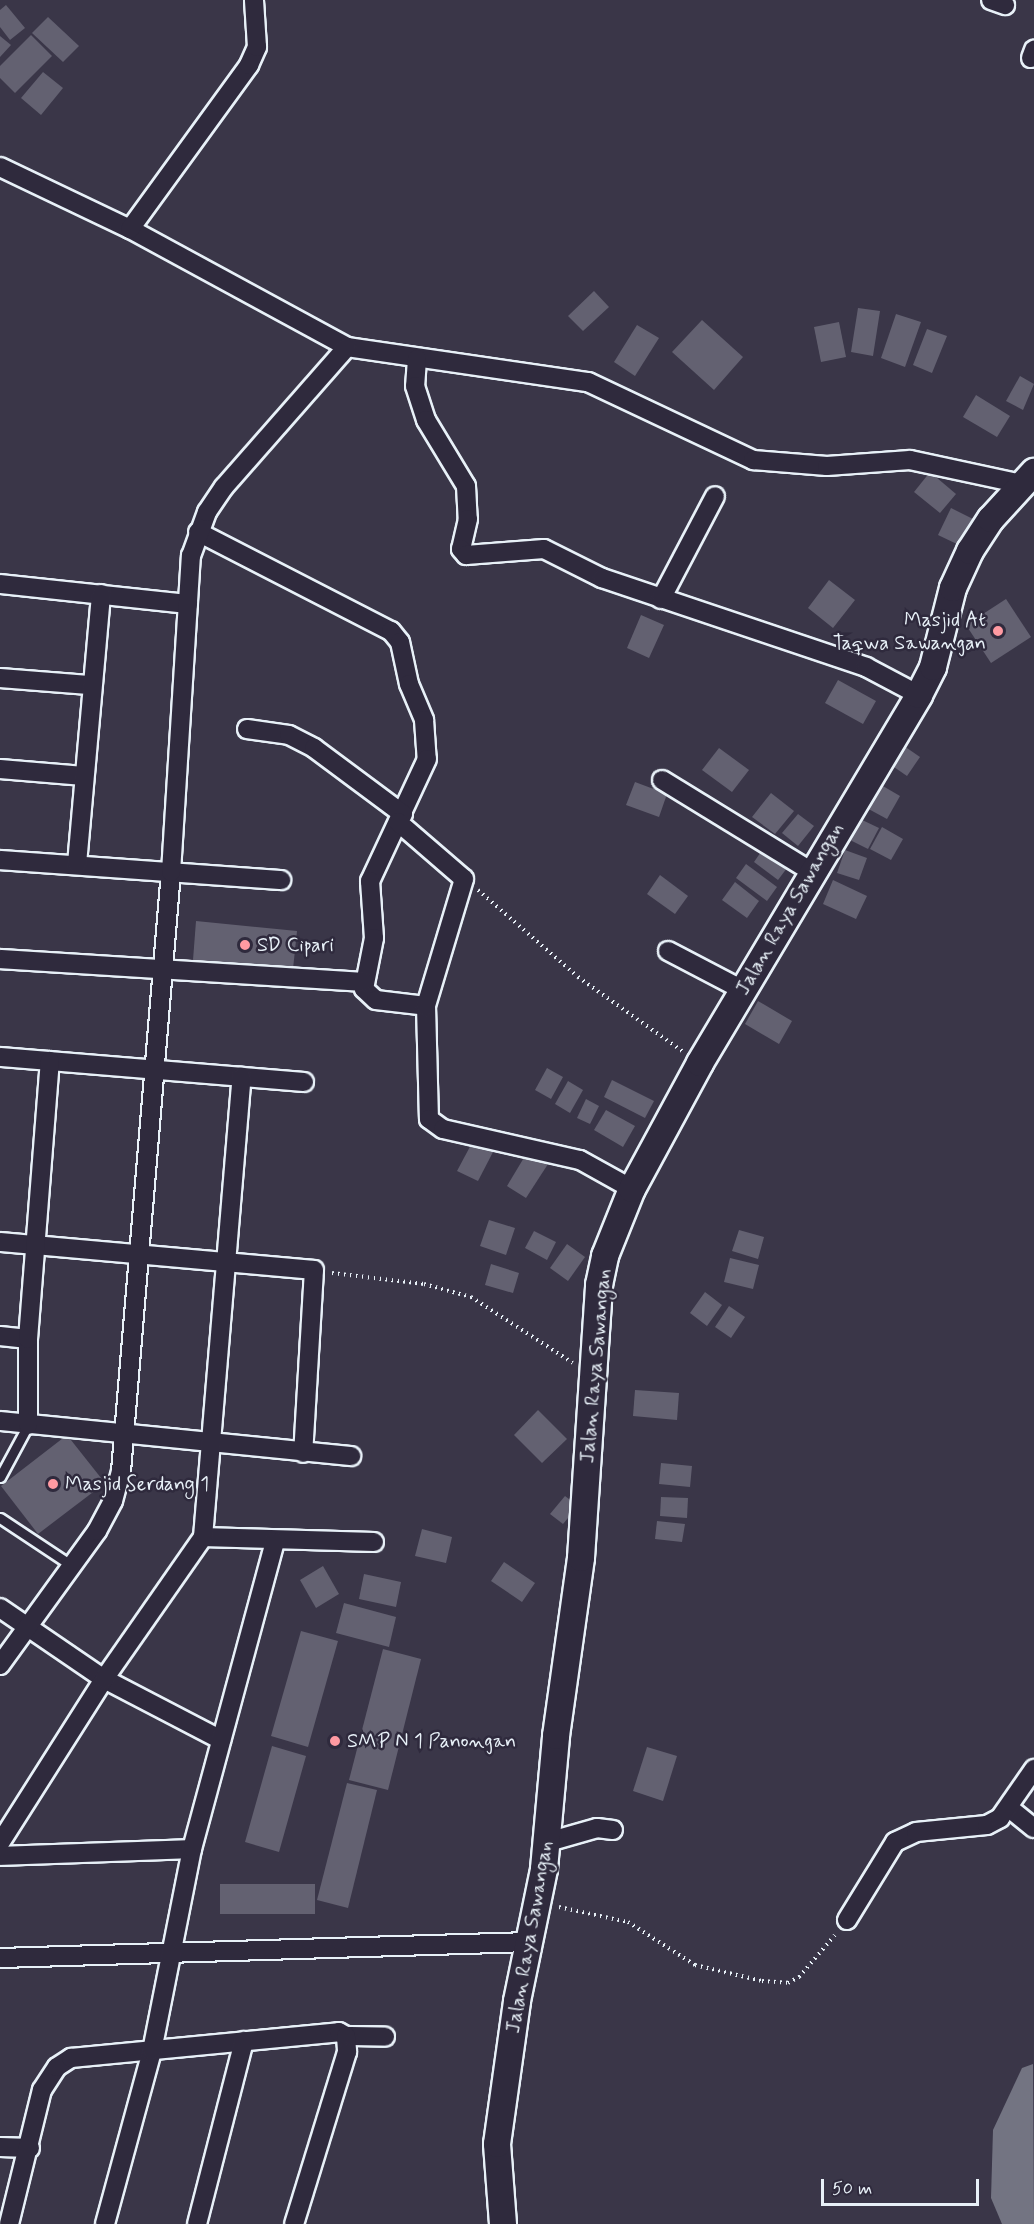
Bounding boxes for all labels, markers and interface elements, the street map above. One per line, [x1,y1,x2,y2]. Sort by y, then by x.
place label: Masjid At Taqwa Sawangan [833,608,986,655]
marker: Masjid At Taqwa Sawangan [991,624,1005,638]
street label: Jalan Raya Sawangan [731,818,849,1000]
place label: SD Cipari [257,933,337,957]
marker: SD Cipari [238,938,252,952]
street label: Jalan Raya Sawangan [575,1267,617,1465]
place label: Masjid Serdang 1 [65,1472,209,1496]
marker: Masjid Serdang 1 [46,1477,60,1491]
place label: SMP N 1 Panongan [347,1729,516,1753]
marker: SMP N 1 Panongan [328,1734,342,1748]
street label: Jalan Raya Sawangan [501,1838,559,2036]
scale bar [824,2167,982,2205]
text: 50 m [832,2177,872,2201]

